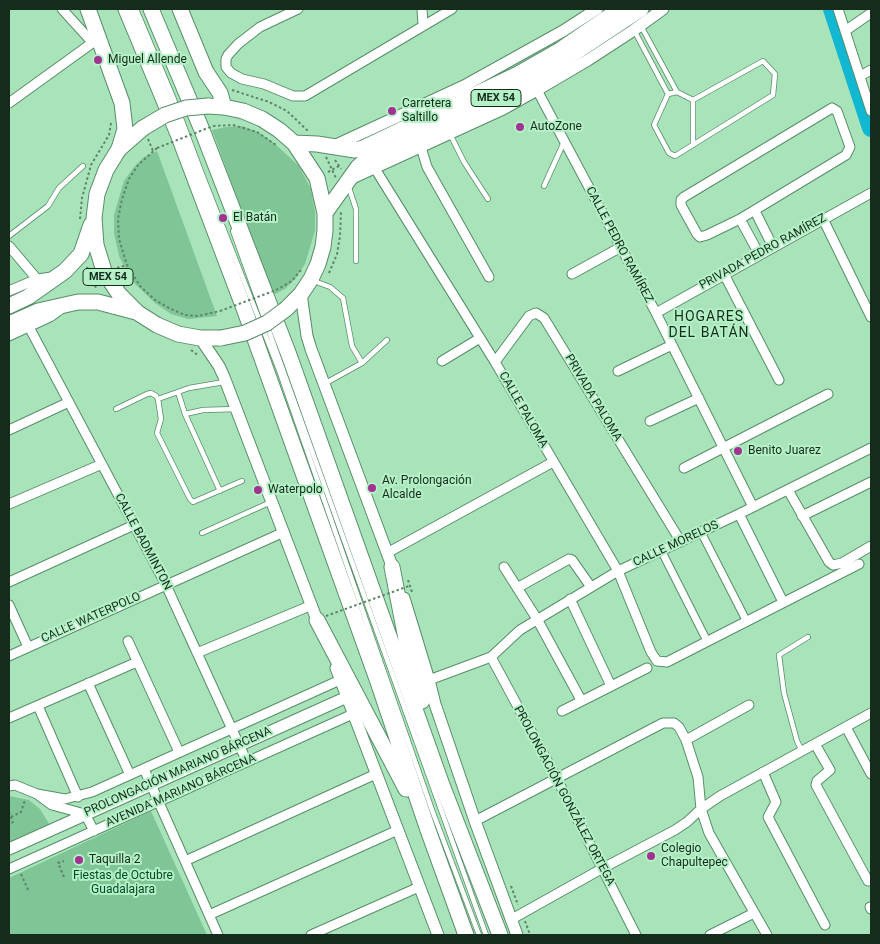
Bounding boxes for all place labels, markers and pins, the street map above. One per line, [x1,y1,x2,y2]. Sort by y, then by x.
place label: Miguel Allende [108,53,187,67]
marker: Miguel Allende [92,54,104,66]
place label: Carretera Saltillo [402,97,451,125]
marker: Carretera Saltillo [386,105,398,117]
place label: AutoZone [530,120,582,134]
marker: AutoZone [514,121,526,133]
place label: El Batán [233,211,277,225]
marker: El Batán [217,212,229,224]
place label: Benito Juarez [748,444,821,458]
marker: Benito Juarez [732,445,744,457]
place label: Av. Prolongación Alcalde [382,474,472,502]
marker: Av. Prolongación Alcalde [366,482,378,494]
place label: Waterpolo [268,483,323,497]
marker: Waterpolo [252,484,264,496]
place label: Colegio Chapultepec [661,842,728,870]
marker: Colegio Chapultepec [645,850,657,862]
place label: Taquilla 2 [89,853,140,867]
marker: Taquilla 2 [73,854,85,866]

